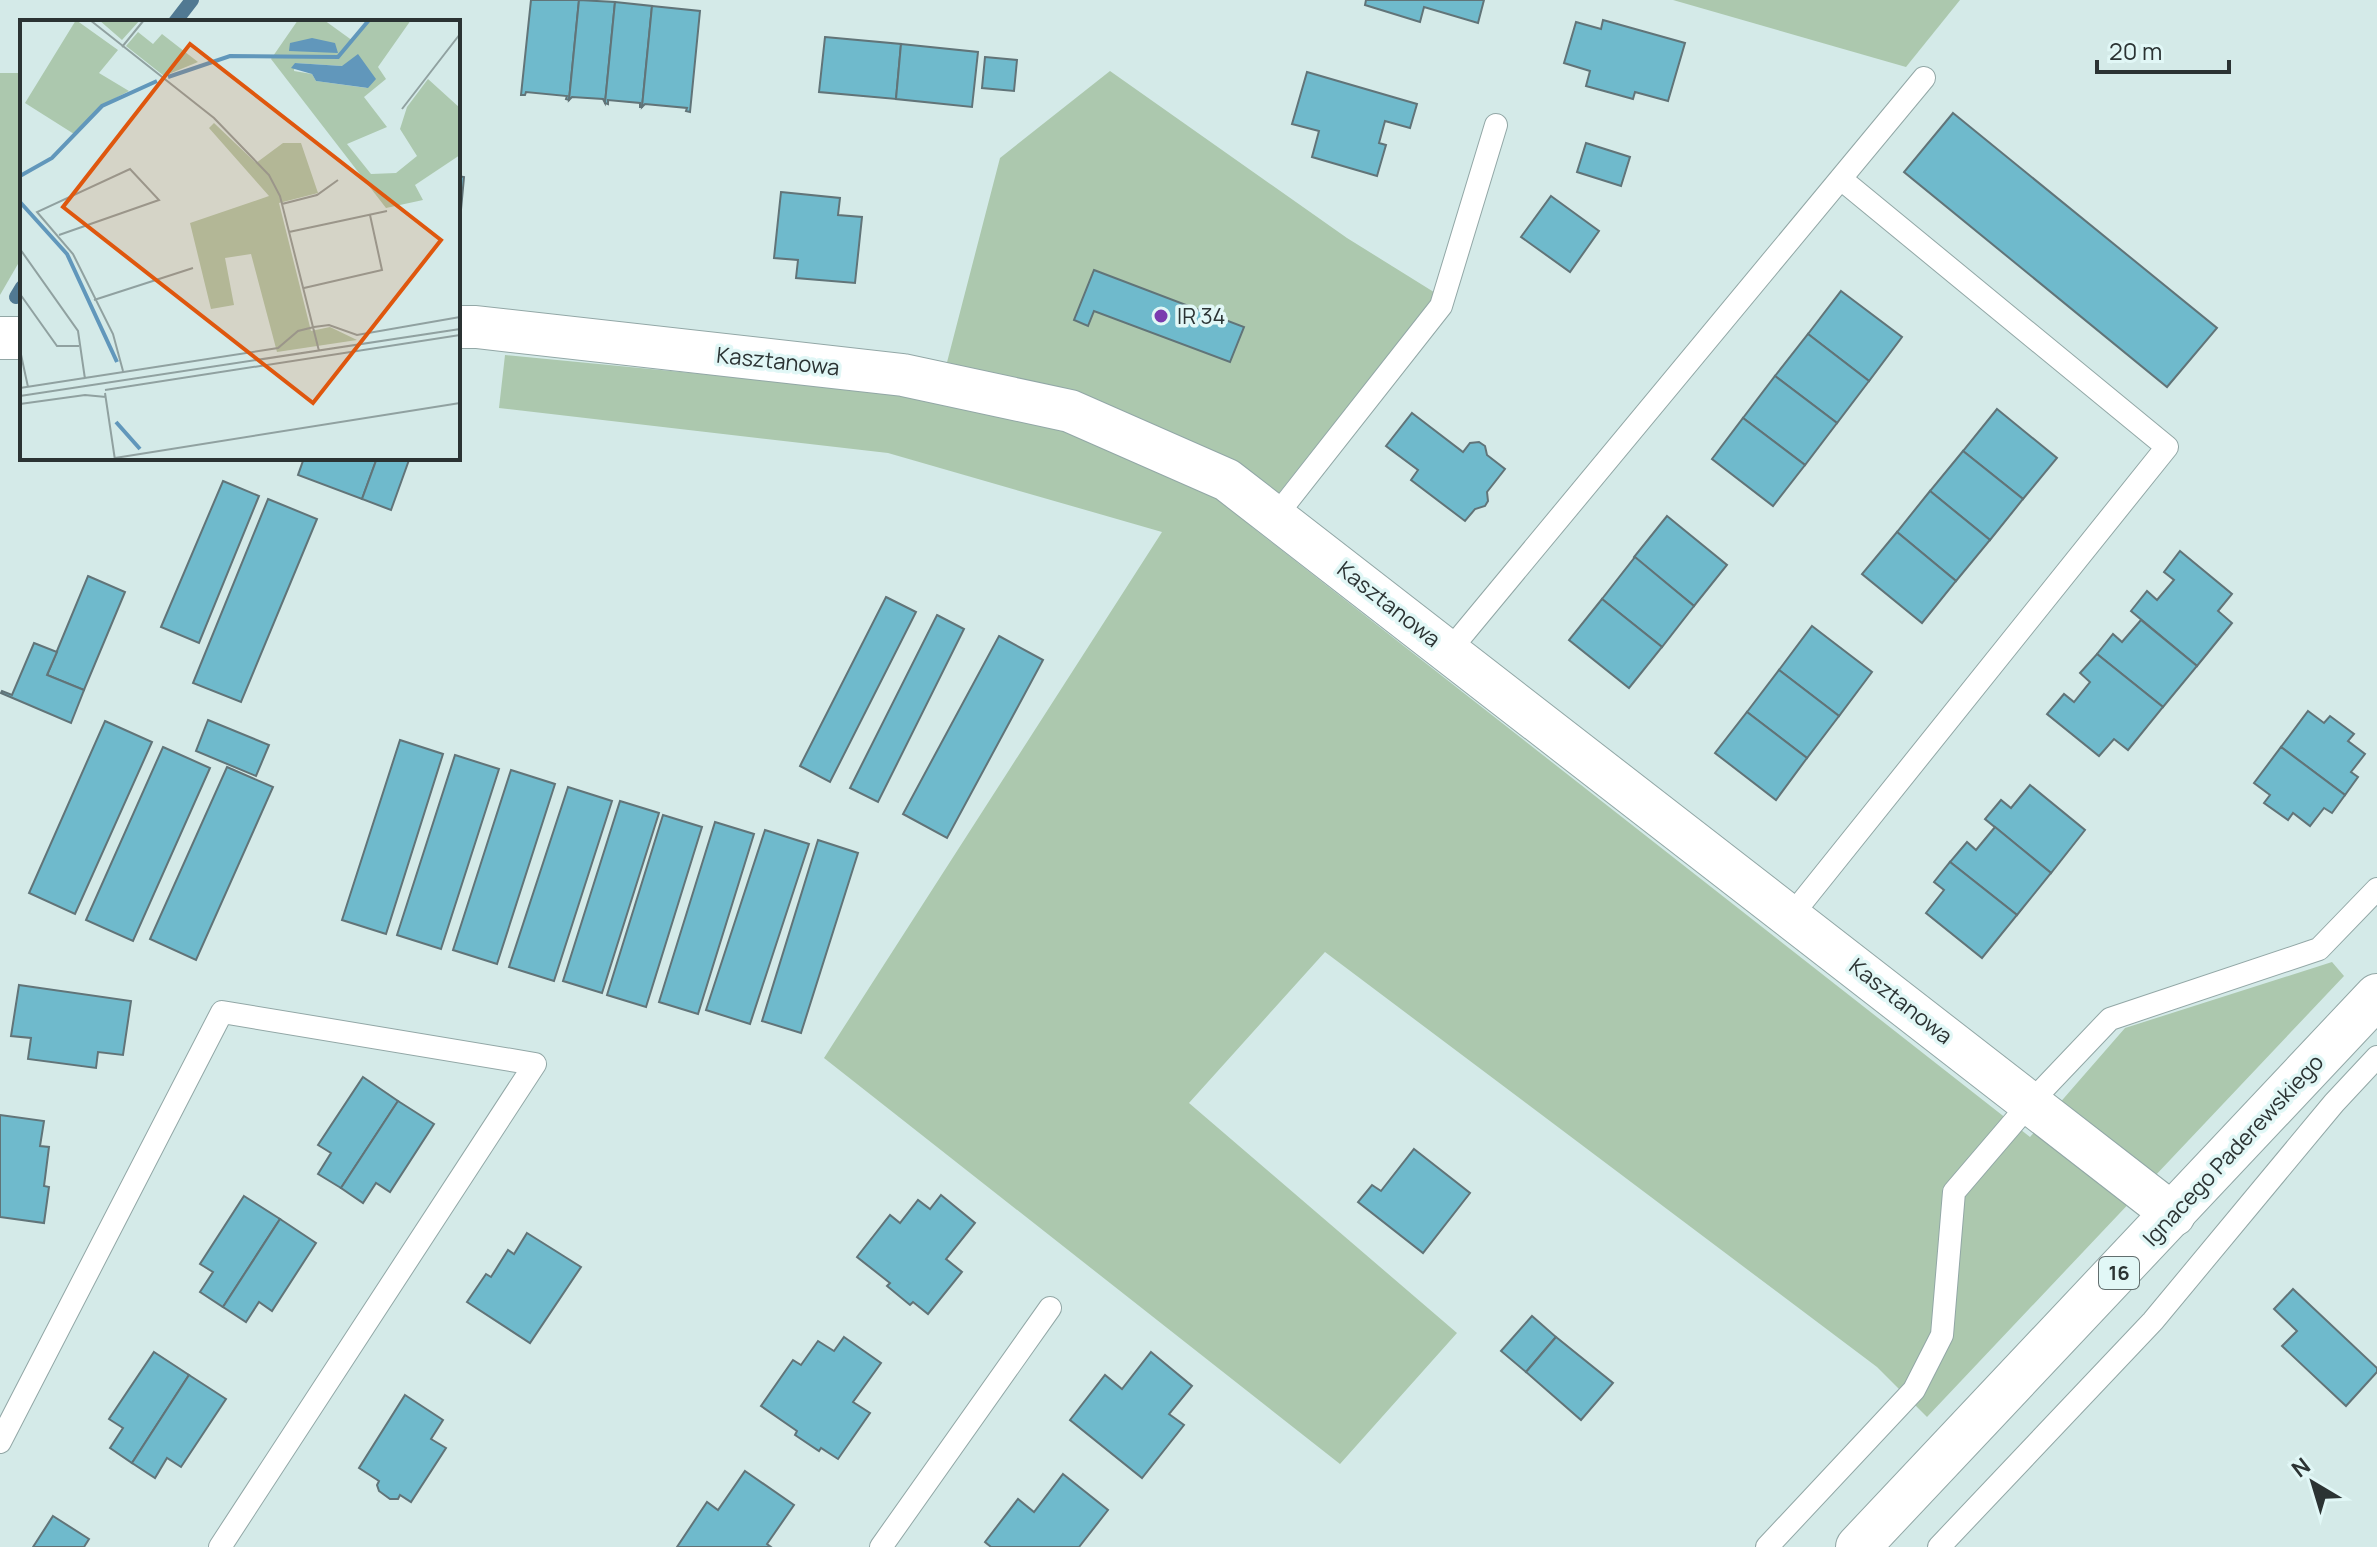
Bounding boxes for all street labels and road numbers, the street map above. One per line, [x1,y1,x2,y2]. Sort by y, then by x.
street label: Kasztanowa [715,340,841,382]
street label: Kasztanowa [1331,554,1447,654]
street label: Kasztanowa [1843,951,1959,1051]
street label: Ignacego Paderewskiego [2136,1047,2330,1253]
road number: 16 [2099,1257,2139,1289]

